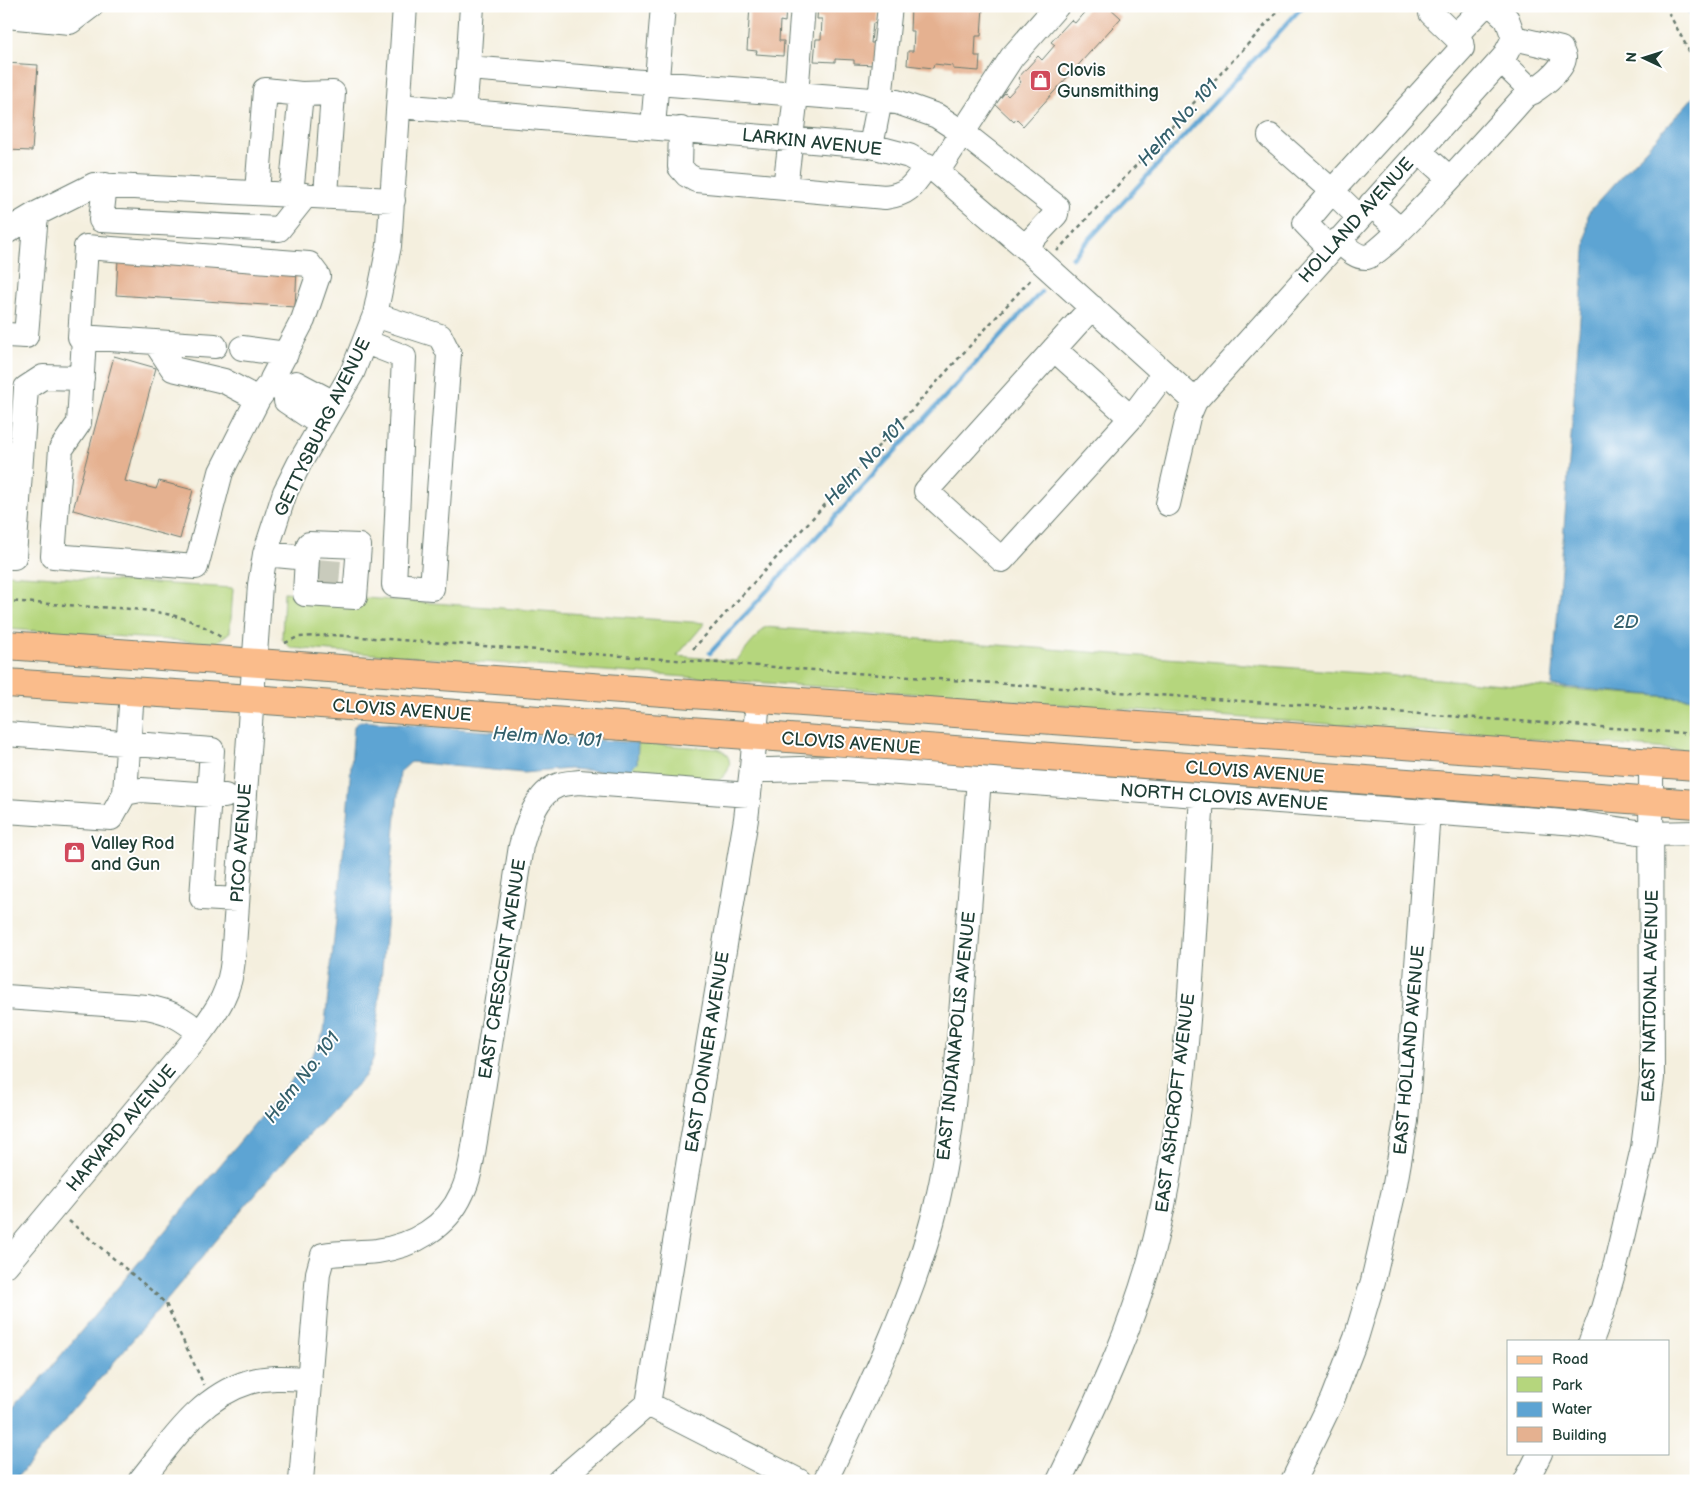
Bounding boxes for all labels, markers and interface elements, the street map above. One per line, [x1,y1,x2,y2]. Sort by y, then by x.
north arrow [1620,32,1670,82]
text: N [1623,51,1640,63]
place label: Clovis Gunsmithing [1057,60,1159,102]
shop icon: Clovis Gunsmithing [1029,68,1053,92]
water label: Helm No. 101 [1133,74,1224,171]
street label: LARKIN AVENUE [741,125,883,160]
street label: HOLLAND AVENUE [1295,153,1418,287]
street label: GETTYSBURG AVENUE [270,334,375,520]
water label: Helm No. 101 [820,415,911,511]
water label: 2D [1614,611,1638,634]
street label: CLOVIS AVENUE [332,695,472,726]
water label: Helm No. 101 [492,722,603,753]
street label: CLOVIS AVENUE [781,728,921,759]
street label: CLOVIS AVENUE [1185,757,1325,788]
street label: NORTH CLOVIS AVENUE [1119,780,1329,815]
street label: PICO AVENUE [227,783,256,903]
place label: Valley Rod and Gun [91,833,174,875]
shop icon: Valley Rod and Gun [63,841,87,865]
street label: EAST CRESCENT AVENUE [475,857,530,1081]
street label: EAST NATIONAL AVENUE [1638,889,1663,1103]
street label: EAST INDIANAPOLIS AVENUE [933,910,980,1162]
street label: EAST HOLLAND AVENUE [1390,944,1429,1156]
street label: EAST DONNER AVENUE [681,950,734,1154]
street label: EAST ASHCROFT AVENUE [1152,992,1199,1214]
water label: Helm No. 101 [260,1027,345,1128]
street label: HARVARD AVENUE [62,1060,181,1196]
legend [1507,1340,1670,1454]
text: Road [1552,1350,1588,1369]
text: Park [1552,1376,1583,1395]
text: Water [1552,1400,1592,1419]
text: Building [1552,1426,1607,1445]

